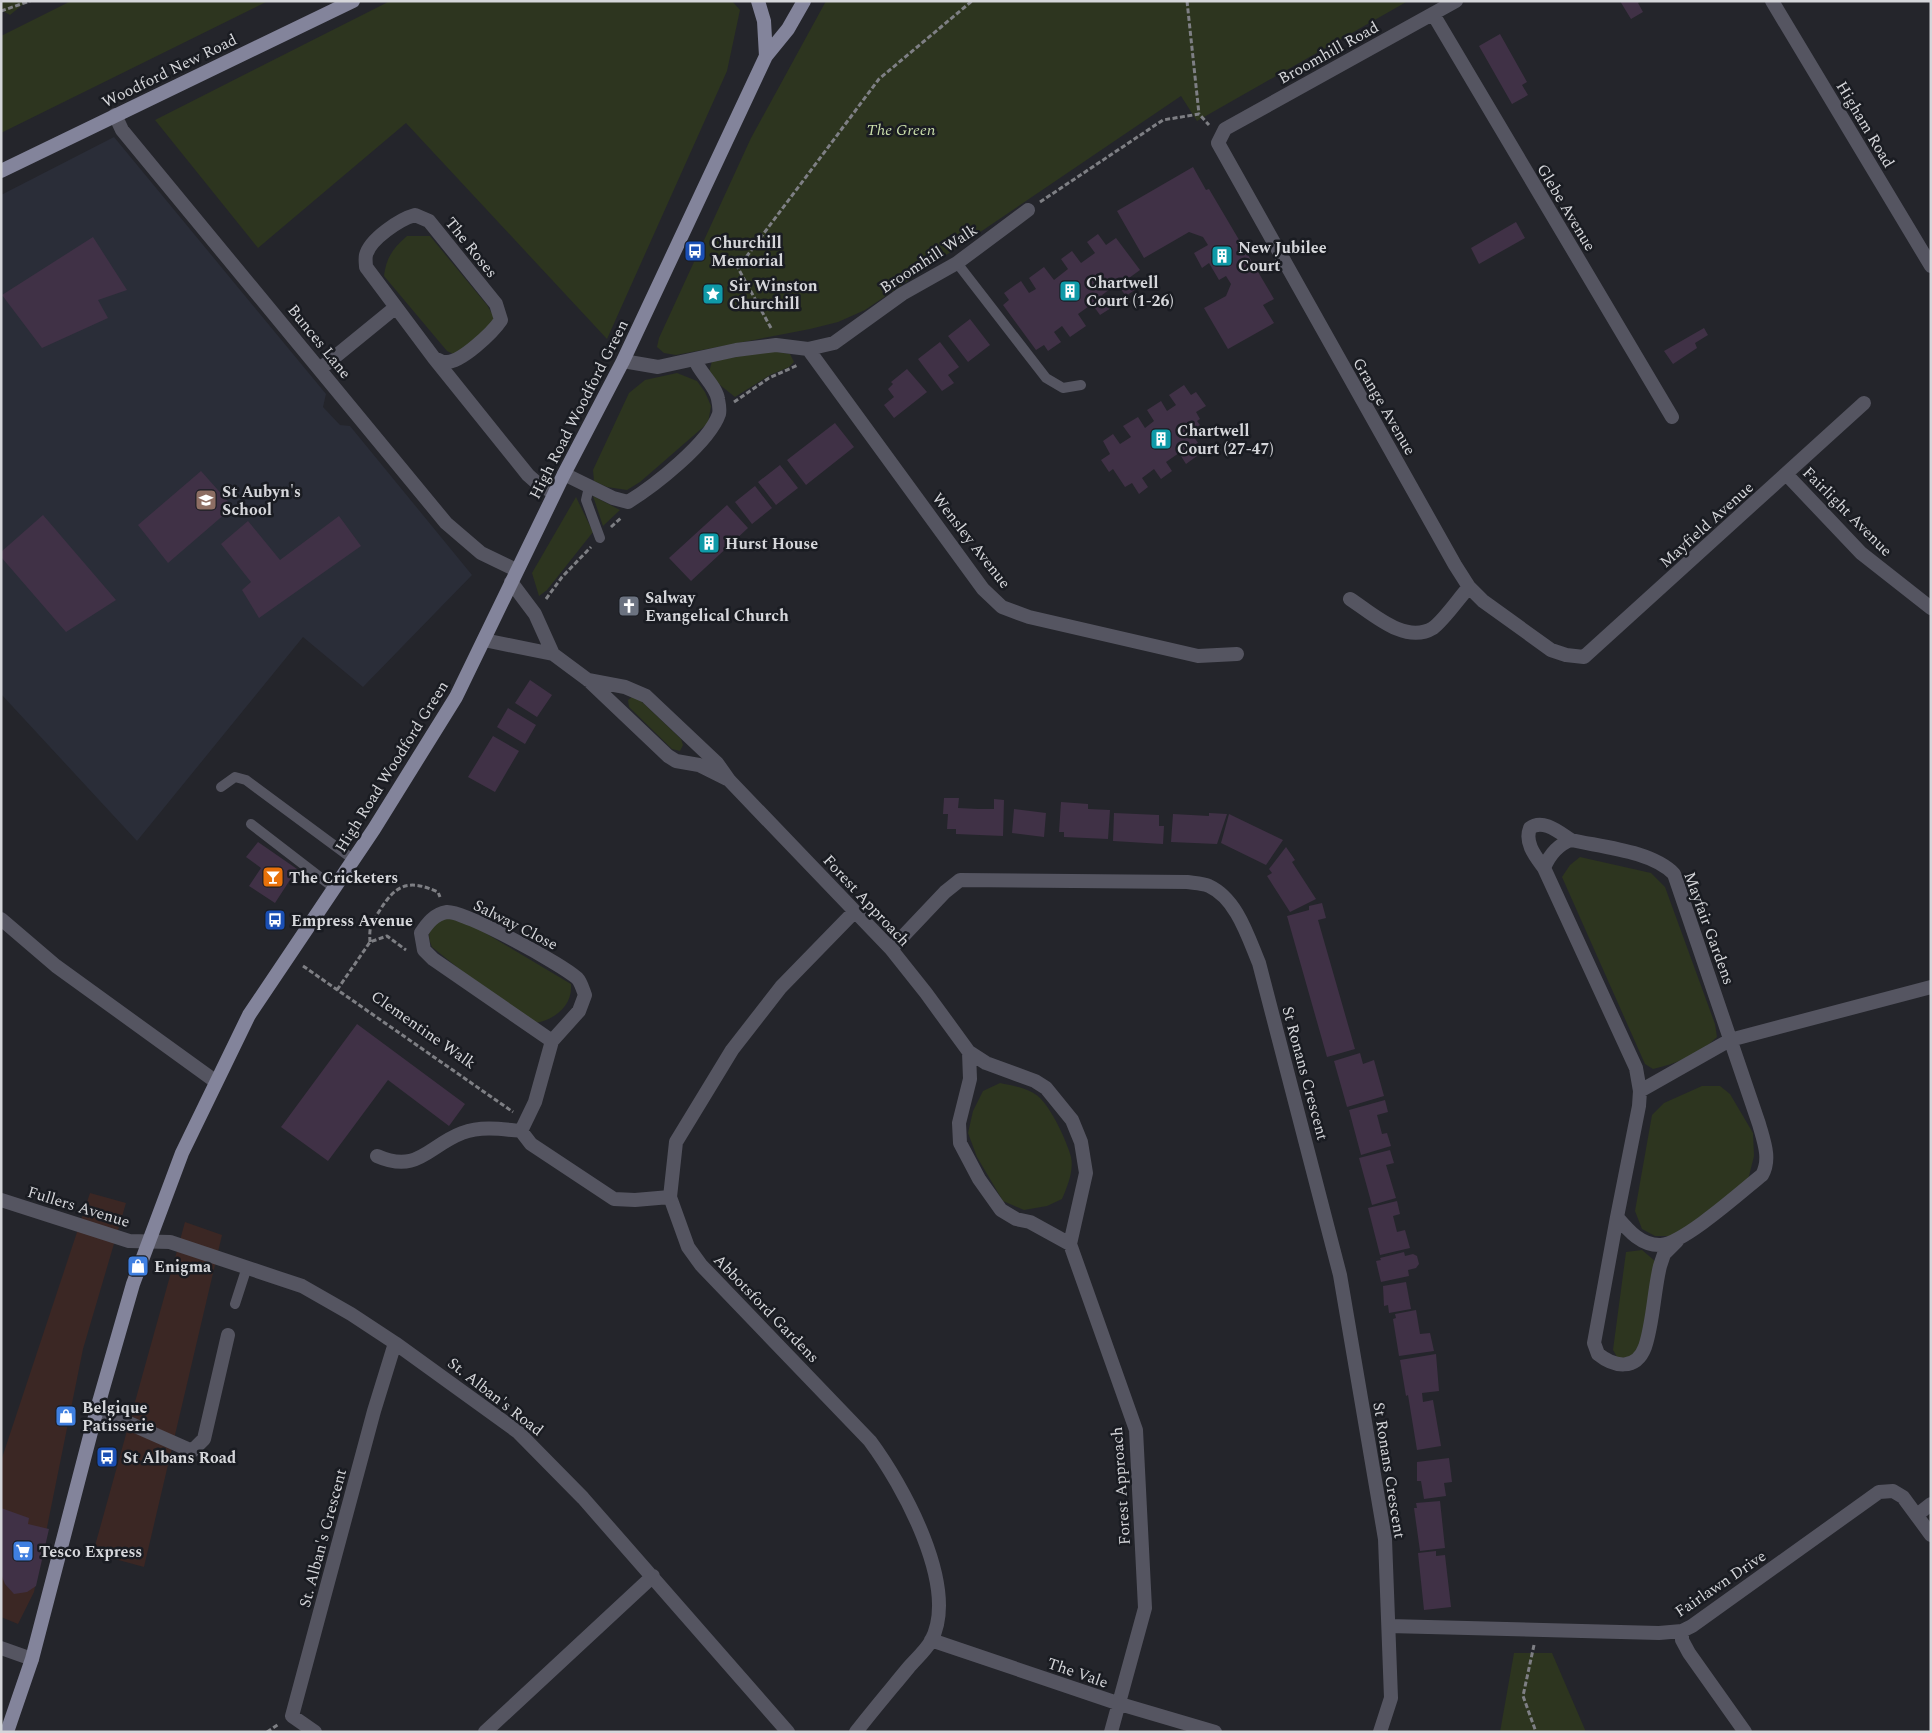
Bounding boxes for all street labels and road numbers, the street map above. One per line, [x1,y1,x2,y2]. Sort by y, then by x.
street label: Broomhill Road [1274,15,1383,90]
street label: Woodford New Road [98,28,241,114]
street label: Higham Road [1830,77,1901,172]
street label: Glebe Avenue [1531,159,1602,256]
street label: The Roses [439,212,503,283]
street label: Broomhill Walk [875,218,982,300]
street label: Bunces Lane [282,299,357,384]
street label: High Road Woodford Green [523,316,635,503]
street label: Grange Avenue [1346,353,1422,460]
street label: Fairlight Avenue [1797,461,1898,562]
street label: Mayfield Avenue [1654,476,1759,574]
street label: Wensley Avenue [926,487,1016,594]
street label: High Road Woodford Green [329,676,455,857]
street label: Forest Approach [817,849,915,952]
street label: Mayfair Gardens [1677,868,1741,988]
street label: Salway Close [469,893,562,957]
street label: Clementine Walk [366,985,481,1075]
street label: St Ronans Crescent [1276,1004,1335,1143]
street label: Fullers Avenue [25,1180,133,1234]
street label: Abbotsford Gardens [708,1249,825,1369]
street label: St. Alban's Road [442,1352,549,1442]
street label: St Ronans Crescent [1366,1400,1412,1540]
street label: Forest Approach [1105,1426,1137,1546]
street label: St. Alban's Crescent [293,1466,353,1610]
street label: Fairlawn Drive [1670,1544,1771,1623]
street label: The Vale [1044,1651,1111,1695]

